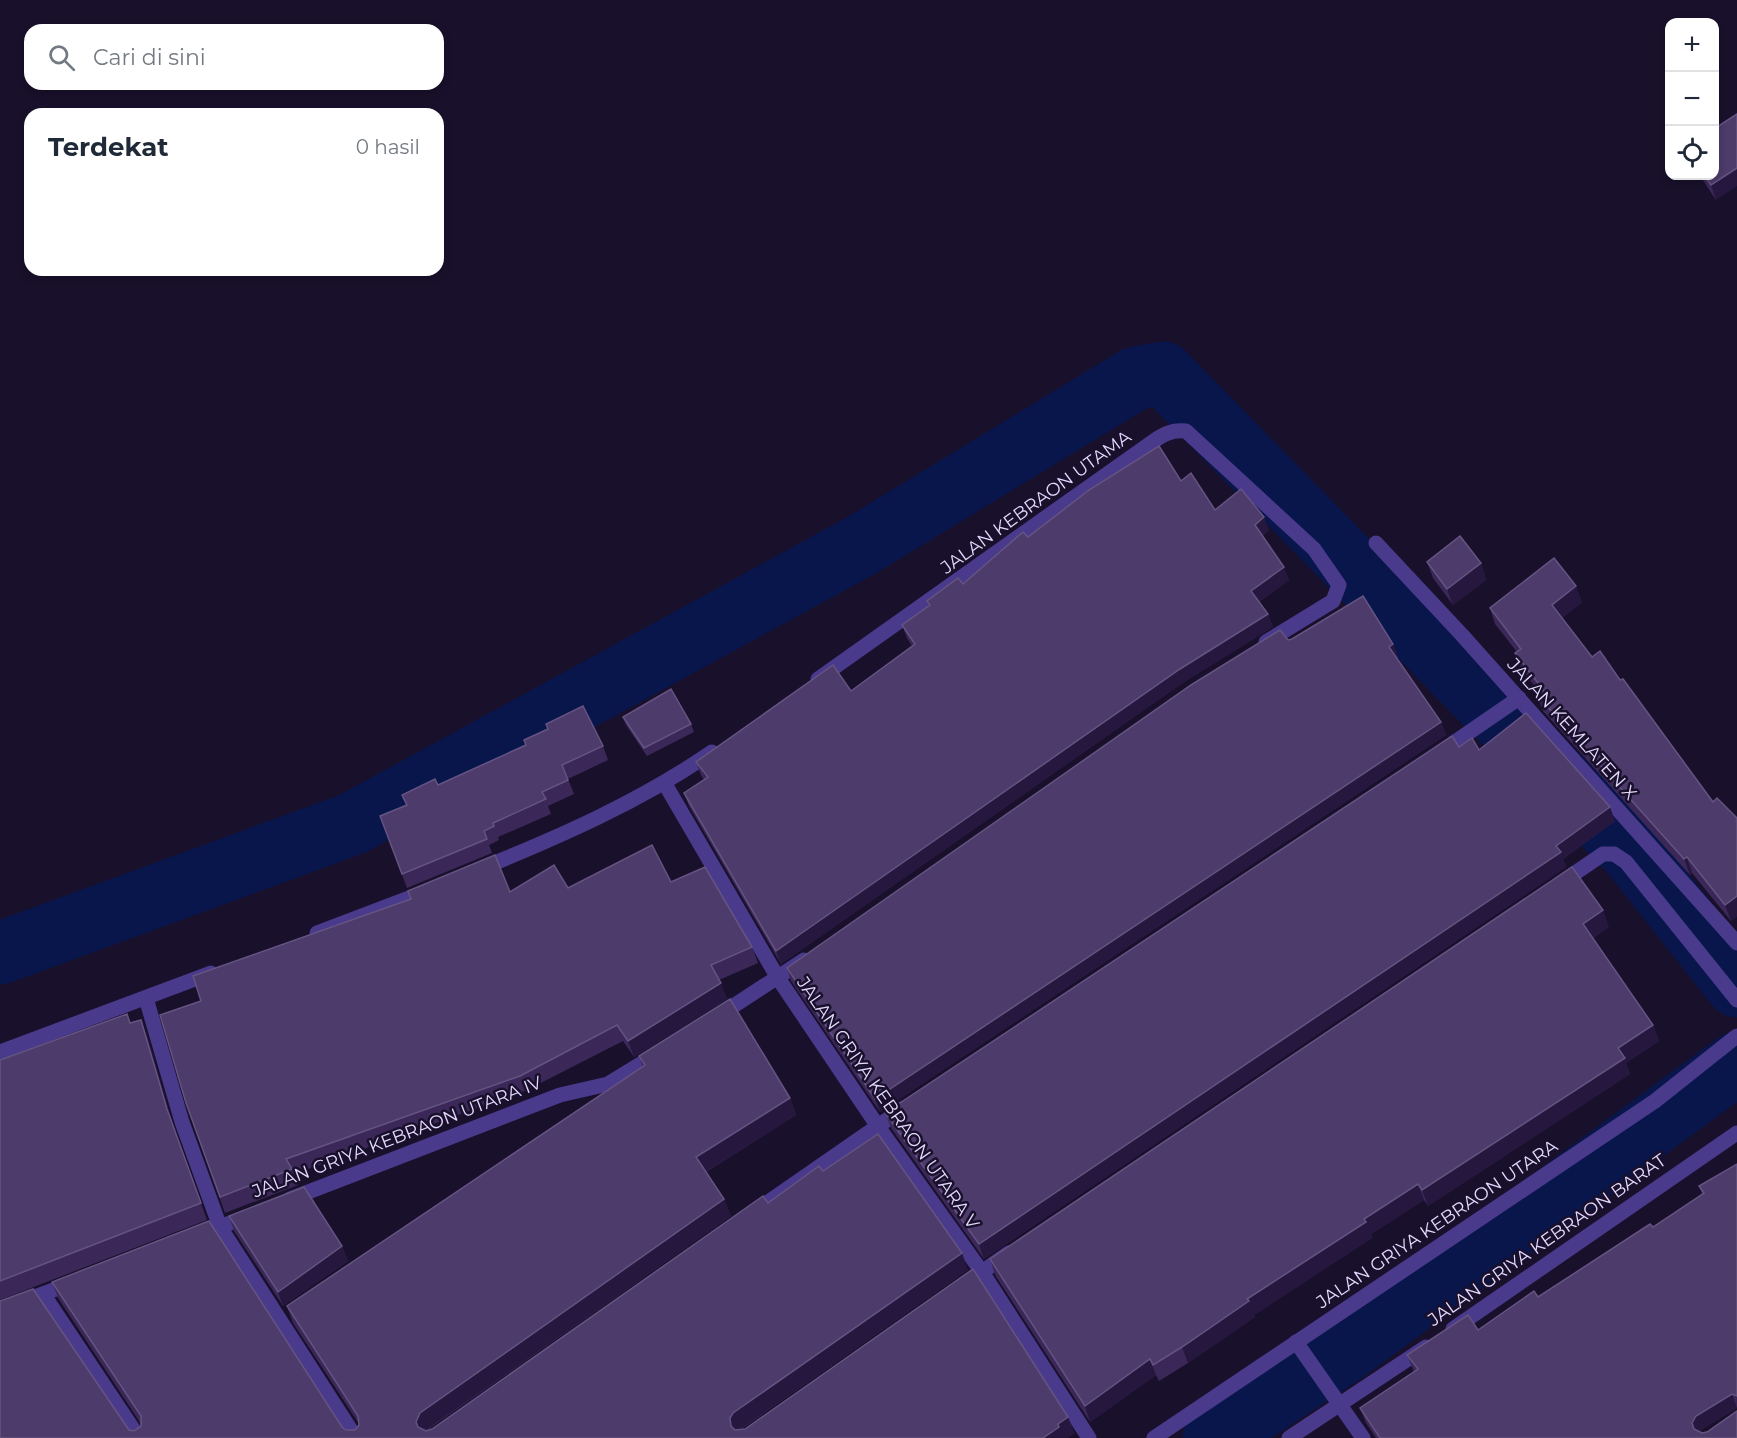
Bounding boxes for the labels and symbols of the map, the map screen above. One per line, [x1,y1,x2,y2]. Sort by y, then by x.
street label: JALAN KEBRAON UTAMA [936,426,1136,579]
street label: JALAN KEMLATEN X [1502,653,1642,804]
street label: JALAN GRIYA KEBRAON UTARA V [791,972,984,1234]
street label: JALAN GRIYA KEBRAON UTARA IV [248,1071,545,1203]
street label: JALAN GRIYA KEBRAON UTARA [1311,1135,1562,1314]
street label: JALAN GRIYA KEBRAON BARAT [1423,1149,1671,1331]

